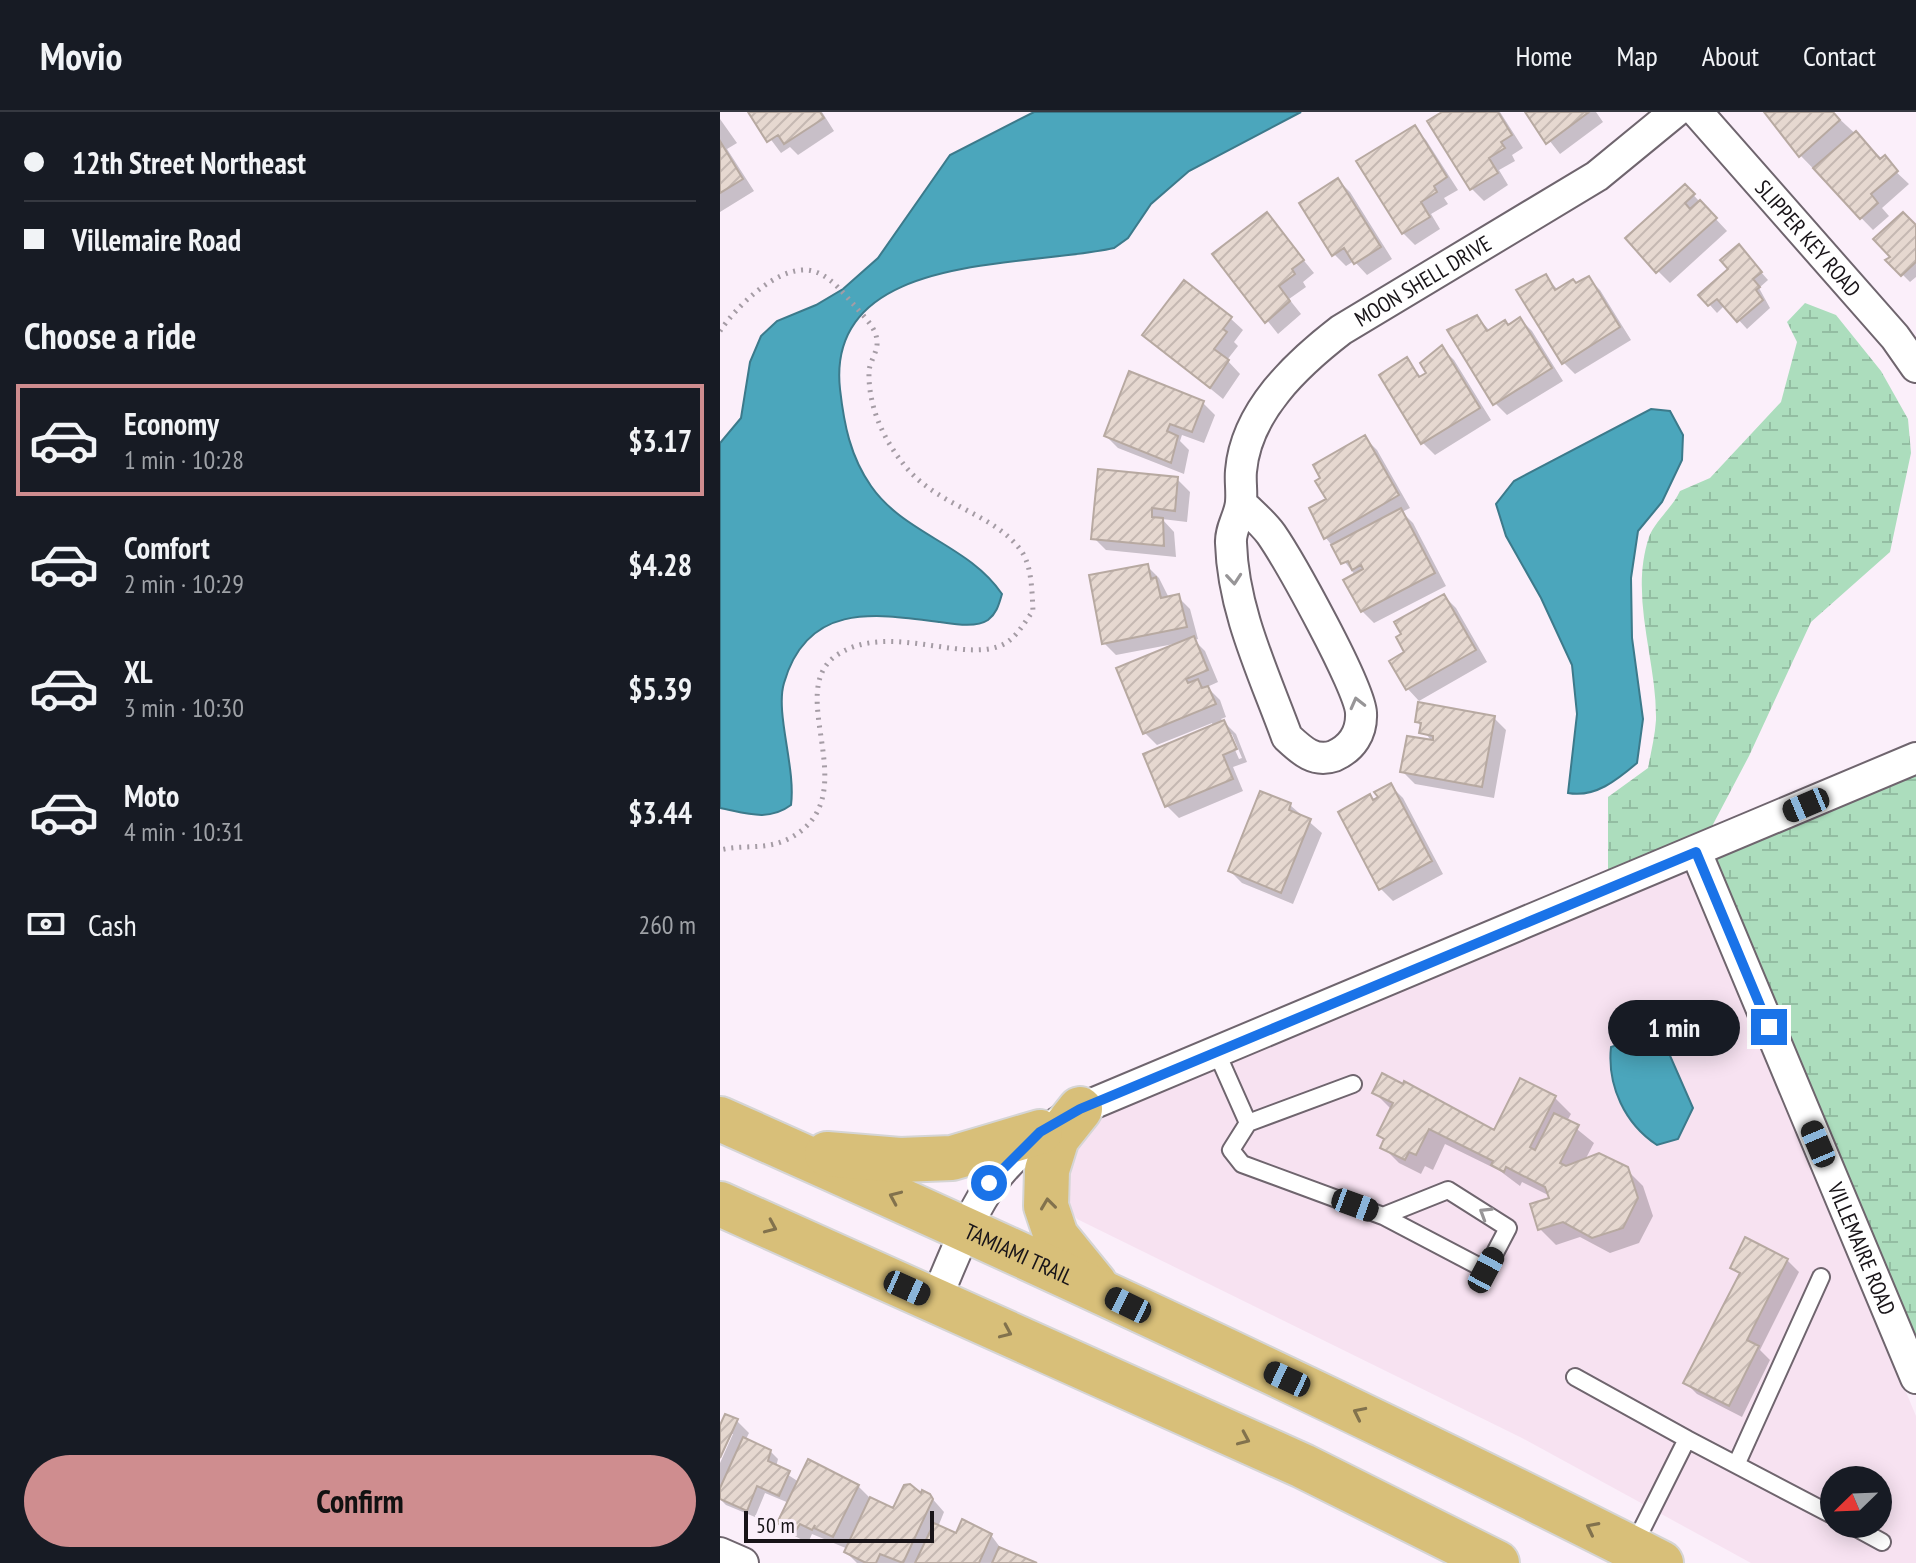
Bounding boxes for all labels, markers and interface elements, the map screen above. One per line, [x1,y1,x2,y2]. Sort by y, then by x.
text: Movio [40,31,122,80]
text: Home [1516,37,1572,74]
text: Map [1616,37,1658,74]
text: About [1702,37,1759,74]
text: Contact [1803,37,1876,74]
text: 12th Street Northeast [72,143,306,182]
street label: SLIPPER KEY ROAD [1749,174,1867,302]
text: Villemaire Road [72,220,241,259]
street label: MOON SHELL DRIVE [1349,229,1496,333]
text: Choose a ride [24,312,196,359]
icon: car [28,404,100,476]
text: Economy [124,404,219,443]
text: $3.17 [628,421,692,460]
text: 1 min · 10:28 [124,443,244,476]
icon: car [28,528,100,600]
text: Comfort [124,528,210,567]
text: $4.28 [628,545,692,584]
text: 2 min · 10:29 [124,567,244,600]
one-way arrow [1225,573,1242,586]
icon: car [28,652,100,724]
text: XL [124,652,153,691]
text: $5.39 [628,669,692,708]
text: 3 min · 10:30 [124,691,244,724]
one-way arrow [1350,696,1367,710]
icon: car [28,776,100,848]
text: Moto [124,776,179,815]
car [1779,785,1833,825]
text: $3.44 [628,793,692,832]
text: 4 min · 10:31 [124,815,244,848]
icon: cash [24,902,68,946]
text: Cash [88,905,137,944]
text: 260 m [638,908,696,941]
callout: 1 min [1609,999,1741,1055]
route end [1751,1009,1787,1045]
text: 1 min [1648,1011,1700,1044]
car [1798,1117,1838,1171]
route start [971,1165,1007,1201]
street label: VILLEMAIRE ROAD [1821,1177,1902,1319]
car [1328,1186,1382,1224]
one-way arrow [889,1190,903,1206]
one-way arrow [1040,1197,1057,1210]
one-way arrow [1479,1208,1493,1223]
one-way arrow [763,1217,778,1233]
street label: TAMIAMI TRAIL [960,1217,1078,1291]
car [1464,1243,1508,1297]
car [880,1267,934,1309]
car [1101,1284,1155,1326]
one-way arrow [998,1323,1013,1339]
car [1260,1358,1314,1400]
one-way arrow [1352,1407,1367,1423]
one-way arrow [1235,1429,1250,1445]
button: Confirm [24,1455,696,1547]
north arrow [1820,1466,1892,1538]
map controls [1820,1466,1892,1538]
scale bar [744,1507,934,1543]
text: 50 m [756,1511,795,1539]
one-way arrow [1585,1522,1600,1537]

